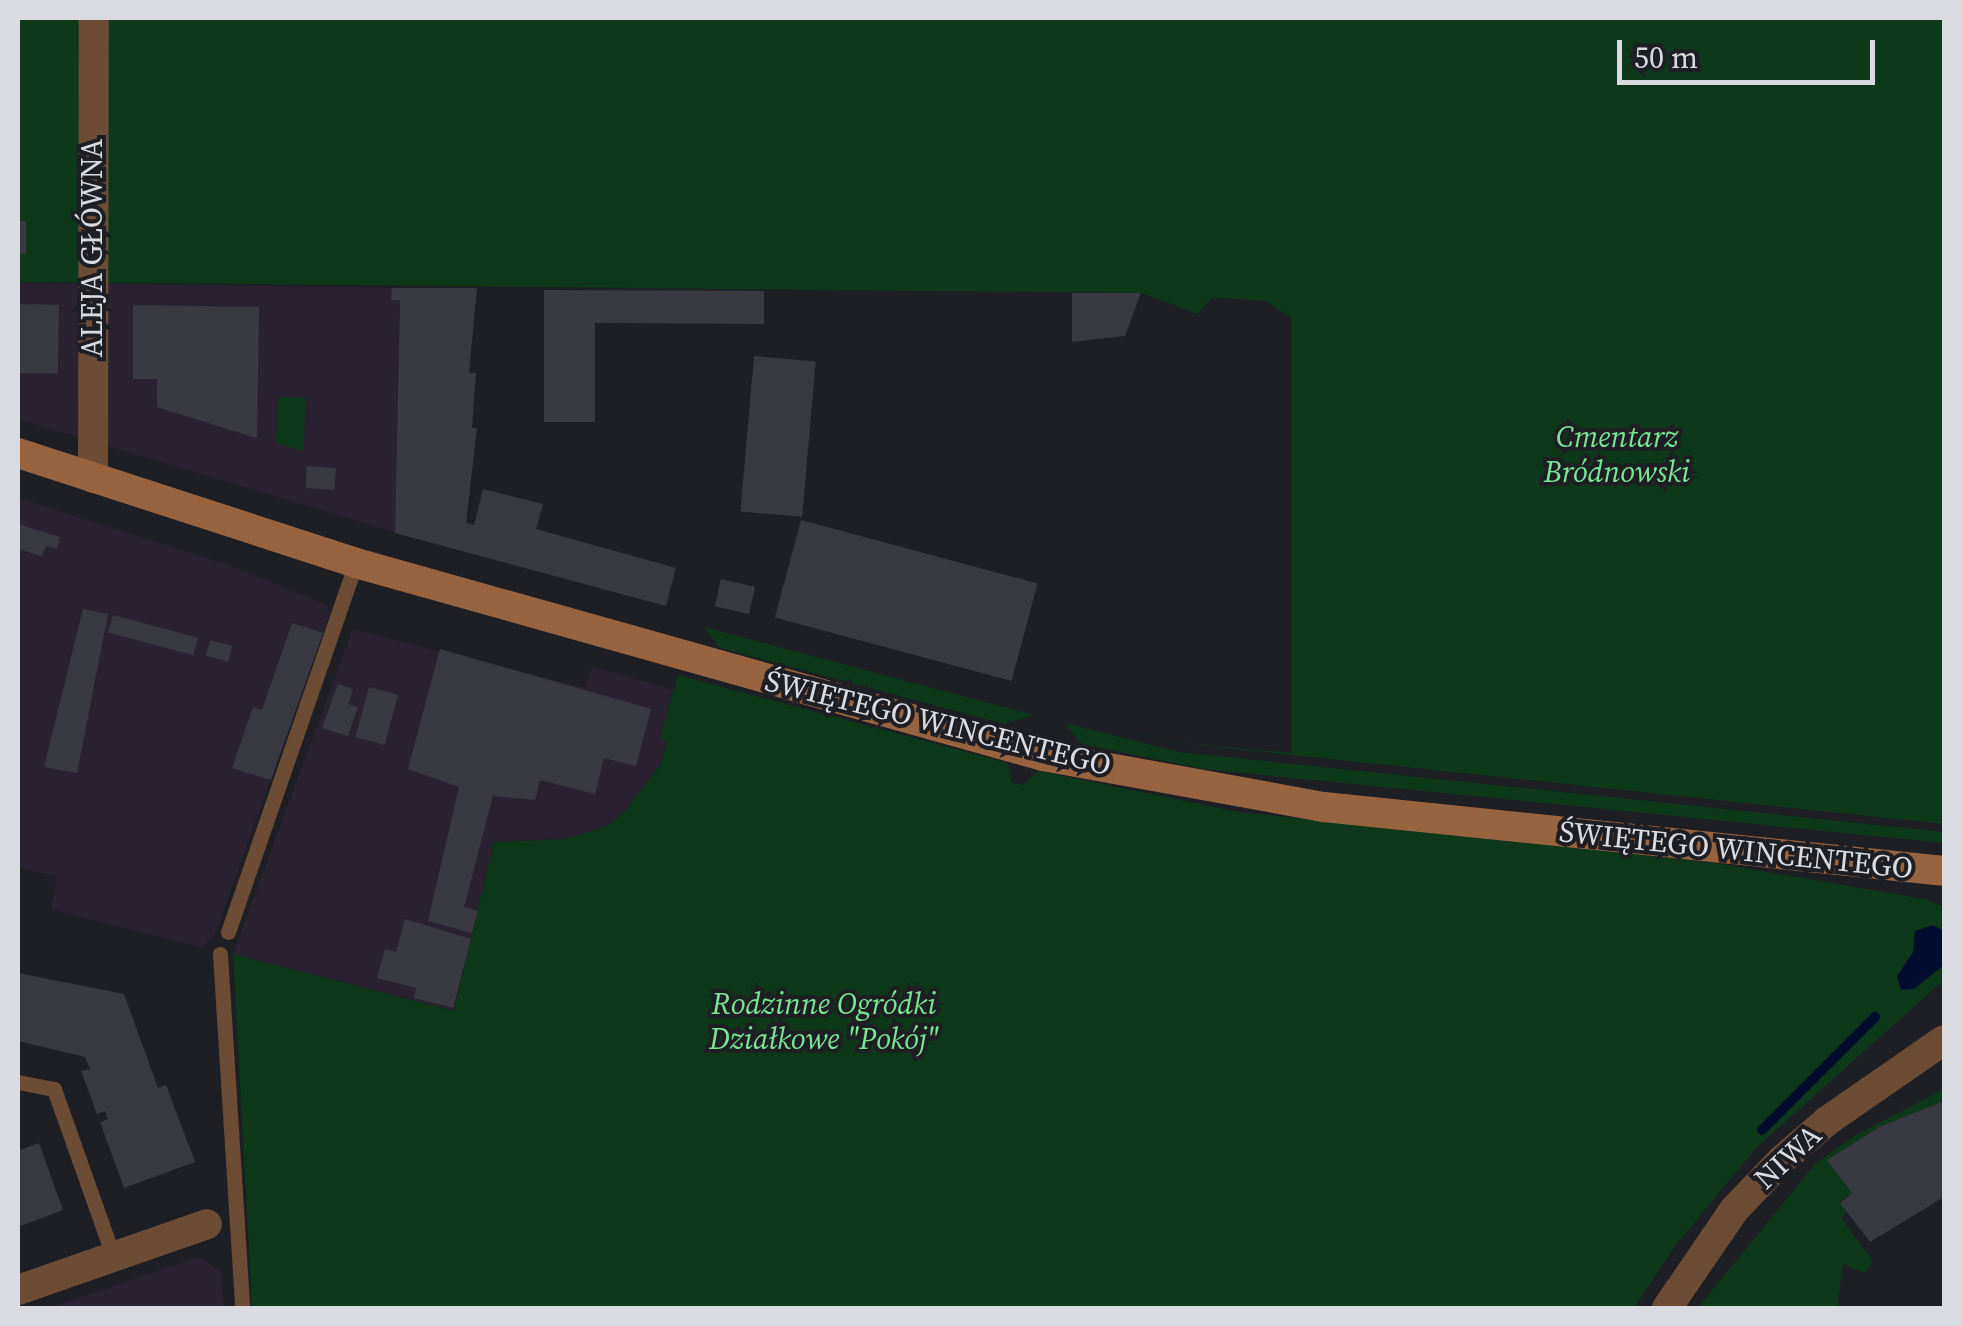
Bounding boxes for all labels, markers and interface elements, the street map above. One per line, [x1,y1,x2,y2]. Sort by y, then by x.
scale bar [1622,20,1880,82]
text: 50 m [1634,37,1698,78]
street label: ALEJA GŁÓWNA [74,139,110,357]
park label: Cmentarz Bródnowski [1544,419,1690,490]
street label: ŚWIĘTEGO WINCENTEGO [761,662,1115,784]
street label: ŚWIĘTEGO WINCENTEGO [1557,813,1915,887]
park label: Rodzinne Ogródki Działkowe "Pokój" [709,986,939,1056]
street label: NIWA [1747,1117,1829,1197]

